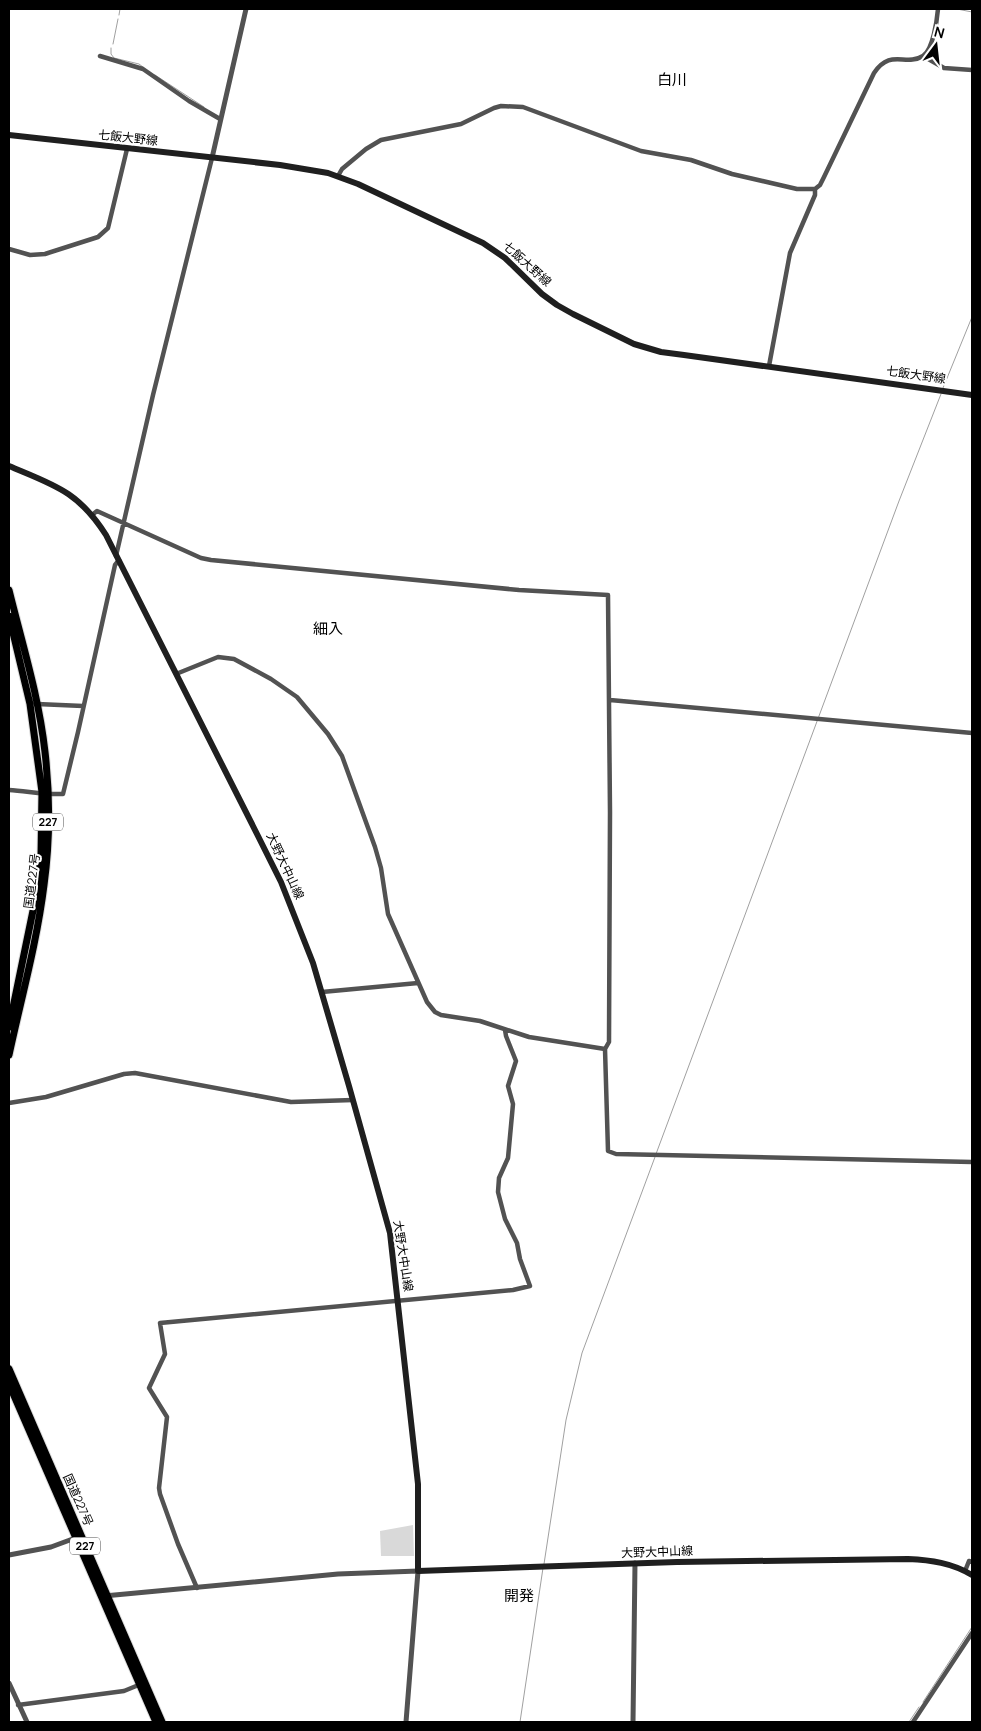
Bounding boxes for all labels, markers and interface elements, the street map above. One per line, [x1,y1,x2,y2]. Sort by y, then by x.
north arrow [911,20,961,70]
text: N [932,21,947,42]
district label: 白川 [657,69,687,90]
street label: 七飯大野線 [97,126,159,149]
street label: 七飯大野線 [499,237,555,290]
street label: 七飯大野線 [885,362,947,387]
district label: 細入 [313,618,343,639]
road number: 227 [33,814,63,830]
street label: 大野大中山線 [263,830,308,902]
street label: 国道227号 [20,852,43,910]
street label: 大野大中山線 [389,1219,418,1293]
street label: 国道227号 [59,1471,98,1529]
road number: 227 [70,1538,100,1554]
street label: 大野大中山線 [621,1542,693,1561]
district label: 開発 [504,1585,534,1606]

